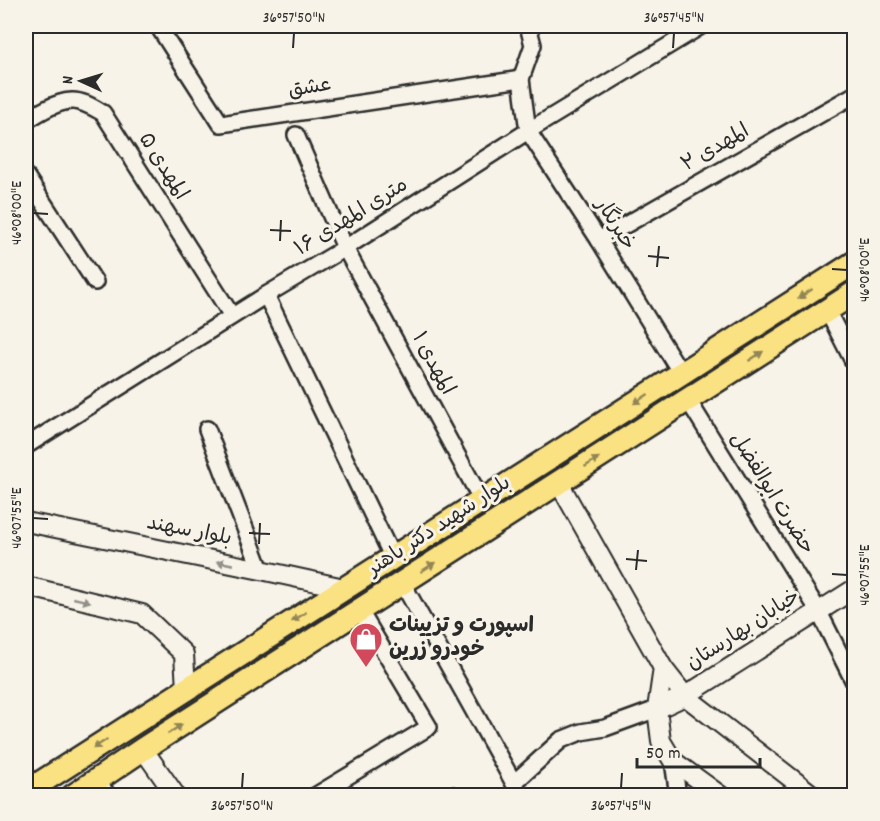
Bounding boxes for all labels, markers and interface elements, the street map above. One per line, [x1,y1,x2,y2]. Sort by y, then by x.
text: 36°57'50"N [263,8,325,30]
text: 36°57'45"N [644,8,704,30]
north arrow [51,51,111,111]
street label: عشق [286,71,334,107]
text: N [57,75,80,85]
street label: المهدی ۲ [676,117,756,181]
street label: المهدی ۵ [129,127,195,207]
street label: ۱۶ متری المهدی [290,171,414,265]
text: 46°08'00"E [7,181,29,245]
street label: خبرنگار [585,191,642,257]
text: 46°08'00"E [855,238,877,302]
one-way arrow [797,288,813,299]
street label: المهدی ۱ [403,327,461,401]
one-way arrow [748,351,764,362]
one-way arrow [633,394,649,405]
street label: حضرت ابوالفضل [721,427,821,561]
one-way arrow [584,456,600,467]
street label: بلوار شهید دکتر باهنر [361,469,518,586]
text: 46°07'55"E [7,487,29,549]
street label: بلوار سهند [144,509,234,555]
text: 46°07'55"E [855,544,877,606]
one-way arrow [216,557,235,567]
one-way arrow [420,562,436,573]
street label: خیابان بهارستان [681,583,807,679]
one-way arrow [73,595,92,605]
one-way arrow [291,611,308,622]
place label: اسپورت و تزیینات خودرو زرین [389,612,534,666]
shop icon: اسپورت و تزیینات خودرو زرین [348,621,384,668]
one-way arrow [167,723,183,734]
scale bar [637,731,760,769]
one-way arrow [92,739,108,750]
text: 50 m [646,742,681,767]
text: 36°57'50"N [211,796,273,818]
text: 36°57'45"N [591,796,651,818]

